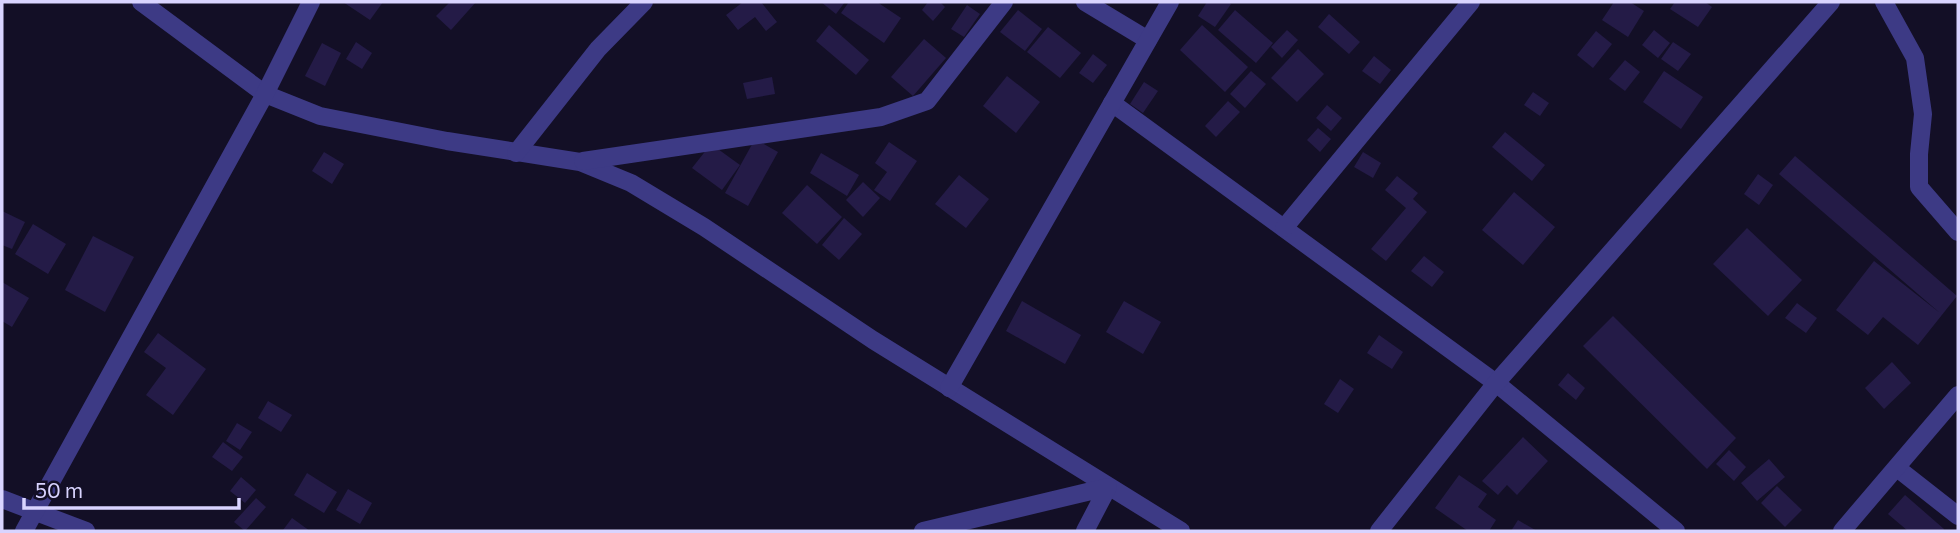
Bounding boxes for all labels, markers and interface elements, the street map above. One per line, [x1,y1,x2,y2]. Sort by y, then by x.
scale bar [24,466,240,510]
text: 50 m [35,477,83,502]

